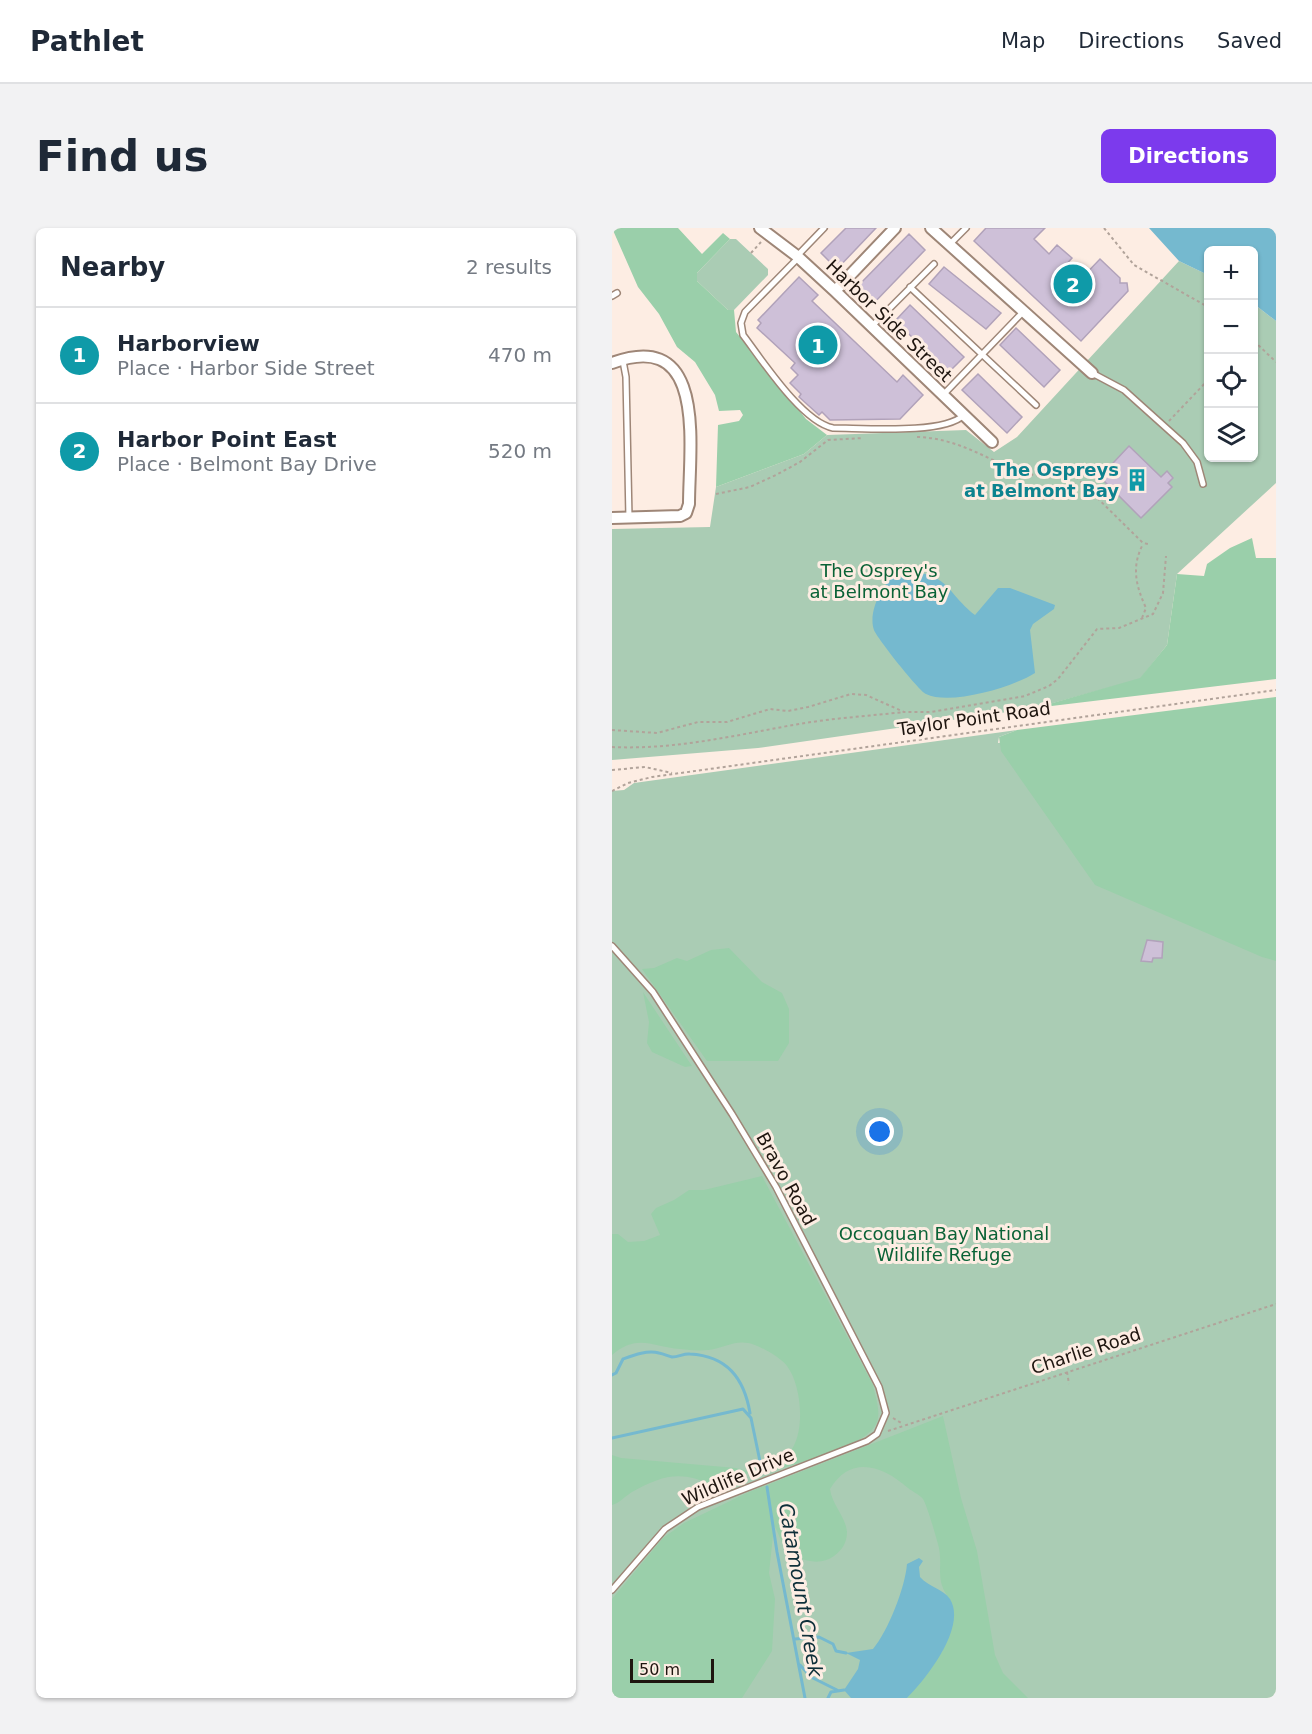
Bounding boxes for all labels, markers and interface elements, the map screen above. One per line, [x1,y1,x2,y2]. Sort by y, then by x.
text: Pathlet [30,25,144,58]
text: Map [1001,29,1045,53]
text: Directions [1078,29,1184,53]
text: Saved [1217,29,1282,53]
button: Directions [1101,129,1276,183]
text: Find us [36,132,209,181]
map controls [1204,246,1258,462]
button: + [1204,246,1258,300]
text: Nearby [60,252,165,282]
text: 2 results [466,255,552,279]
street label: Harbor Side Street [822,255,957,386]
pin: 2 [1054,262,1092,306]
button: − [1204,300,1258,354]
pin: 1 [798,322,838,368]
text: Harborview [117,331,260,356]
text: 1 [73,343,86,367]
text: 470 m [488,343,552,367]
button: locate [1204,354,1258,408]
text: Place · Harbor Side Street [117,356,375,380]
button: layers [1204,408,1258,462]
text: Harbor Point East [117,427,337,452]
text: 2 [73,439,86,463]
text: 520 m [488,439,552,463]
text: Place · Belmont Bay Drive [117,452,377,476]
place label: The Ospreys at Belmont Bay [964,459,1119,501]
building icon: The Ospreys at Belmont Bay [1124,467,1150,493]
park label: The Osprey's at Belmont Bay [810,560,949,602]
street label: Taylor Point Road [895,697,1052,740]
your location [865,1117,894,1146]
street label: Bravo Road [752,1128,821,1229]
park label: Occoquan Bay National Wildlife Refuge [839,1223,1049,1265]
street label: Charlie Road [1028,1323,1143,1378]
street label: Wildlife Drive [678,1443,797,1510]
water label: Catamount Creek [774,1501,828,1680]
scale bar [630,1656,714,1684]
text: 50 m [639,1660,680,1679]

